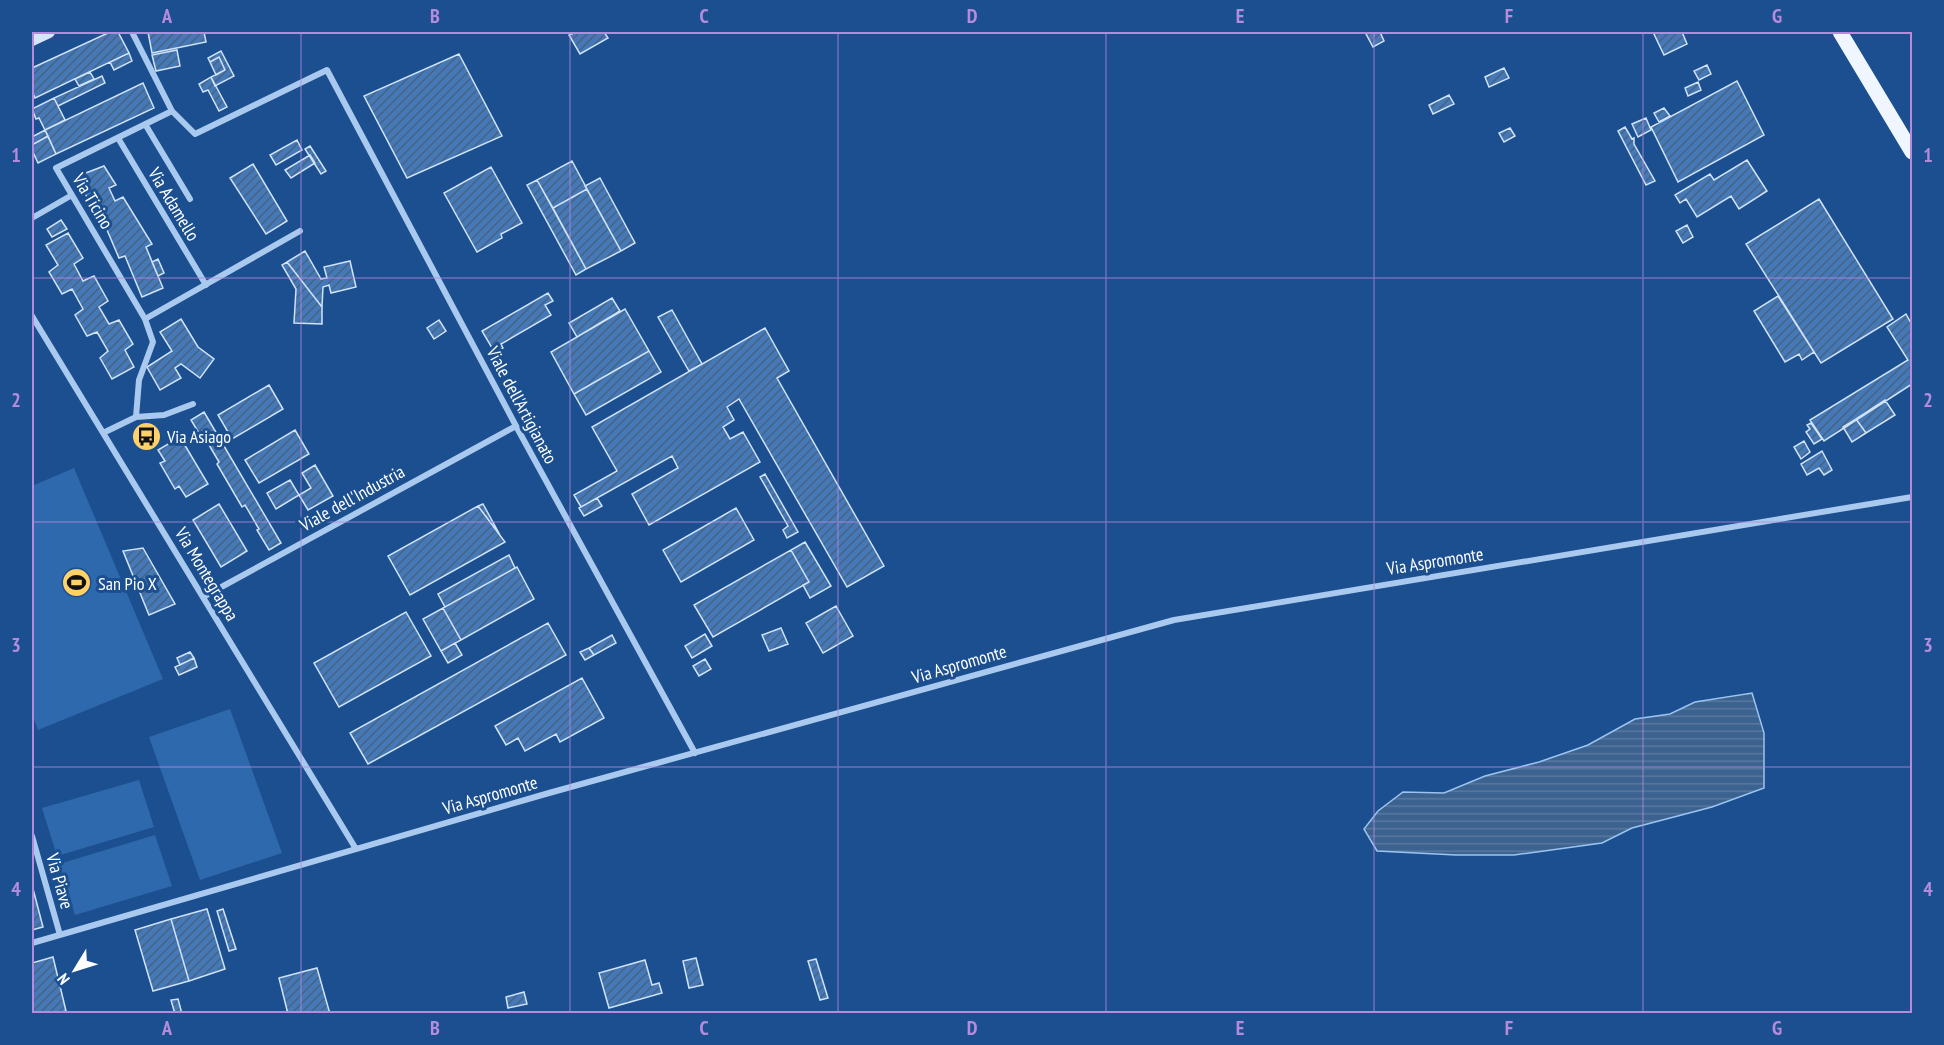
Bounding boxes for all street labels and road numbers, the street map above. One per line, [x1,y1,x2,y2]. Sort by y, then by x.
street label: Via Adamello [143,162,205,245]
street label: Via Ticino [67,168,119,233]
street label: Viale dell'Artigianato [481,342,563,468]
street label: Viale dell'Industria [295,460,409,537]
street label: Via Montegrappa [170,522,244,625]
street label: Via Aspromonte [1384,542,1485,580]
street label: Via Aspromonte [908,640,1009,689]
street label: Via Aspromonte [439,771,540,820]
street label: Via Piave [41,850,79,912]

